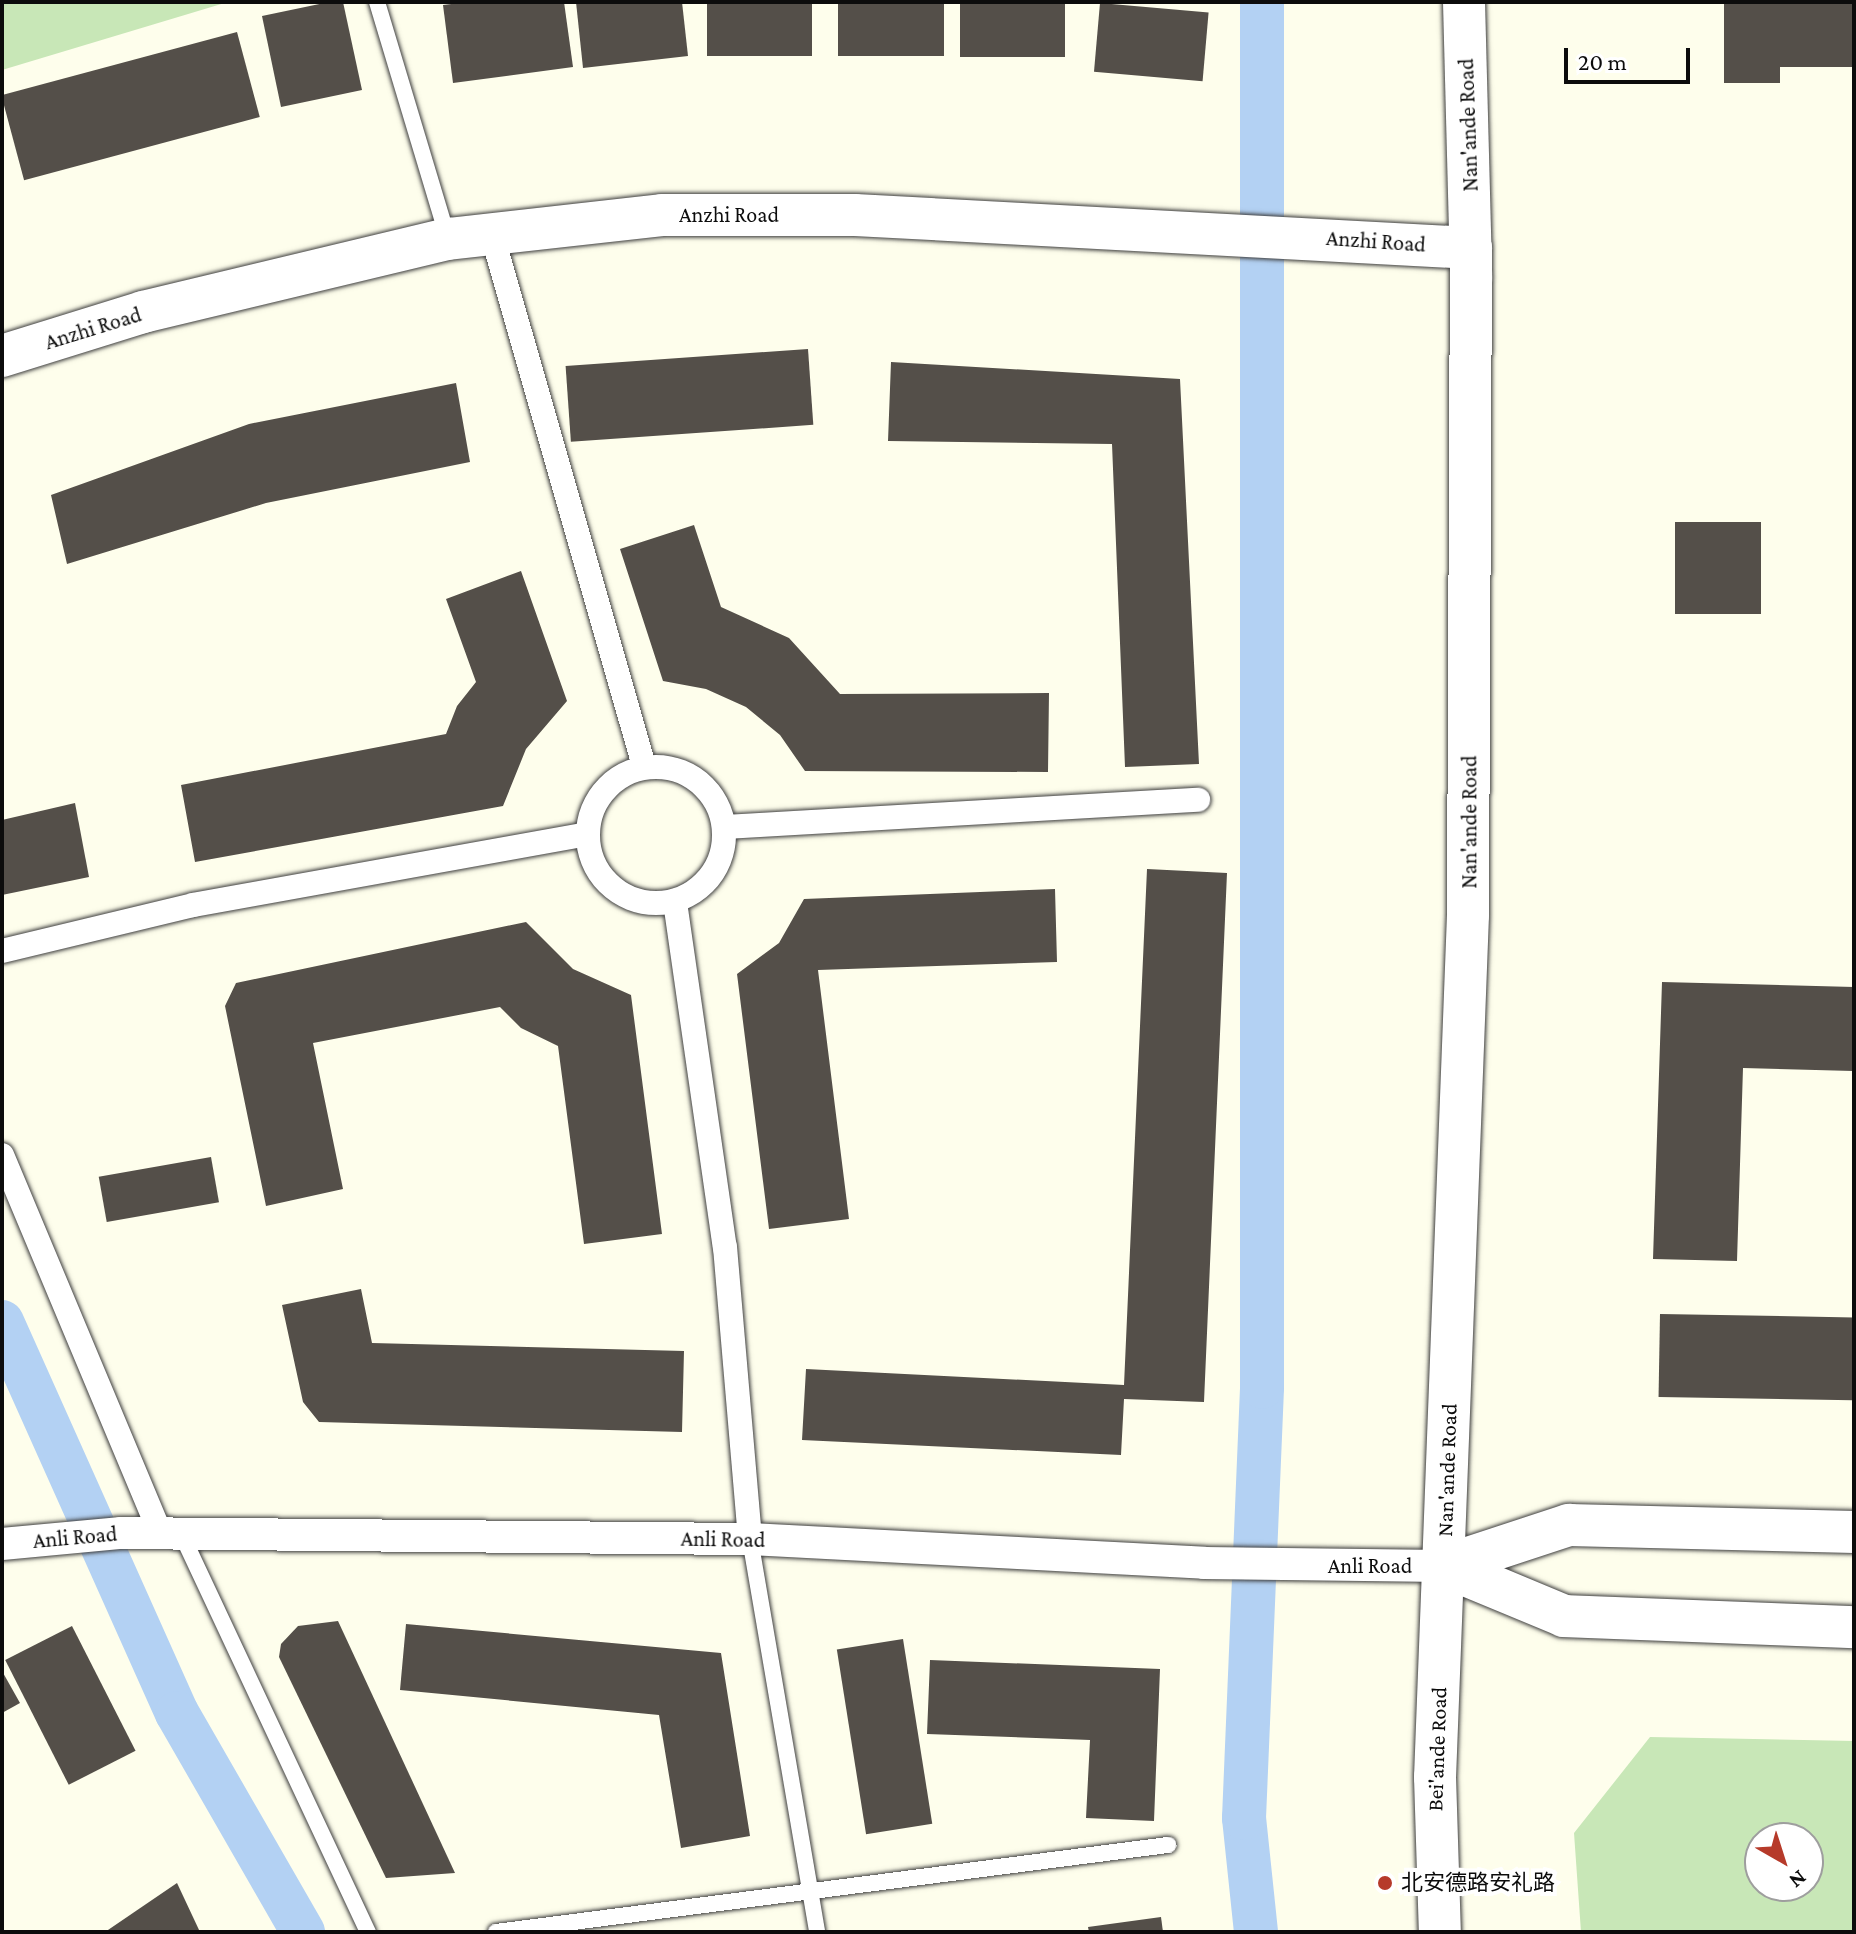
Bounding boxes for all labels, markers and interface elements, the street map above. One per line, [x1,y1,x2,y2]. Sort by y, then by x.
scale bar [1568,32,1694,82]
text: 20 m [1578,48,1627,75]
street label: Nan'ande Road [1452,58,1484,192]
street label: Anzhi Road [679,202,779,228]
street label: Anzhi Road [1325,224,1427,258]
street label: Anzhi Road [41,301,145,355]
street label: Nan'ande Road [1456,755,1482,889]
street label: Nan'ande Road [1431,1403,1463,1537]
street label: Anli Road [32,1520,118,1554]
street label: Anli Road [680,1525,766,1553]
street label: Anli Road [1328,1553,1412,1579]
street label: Bei'ande Road [1422,1686,1452,1812]
north arrow [1744,1822,1824,1902]
text: N [1784,1865,1812,1894]
place label: 北安德路安礼路 [1401,1870,1555,1896]
marker: 北安德路安礼路 [1376,1874,1394,1892]

